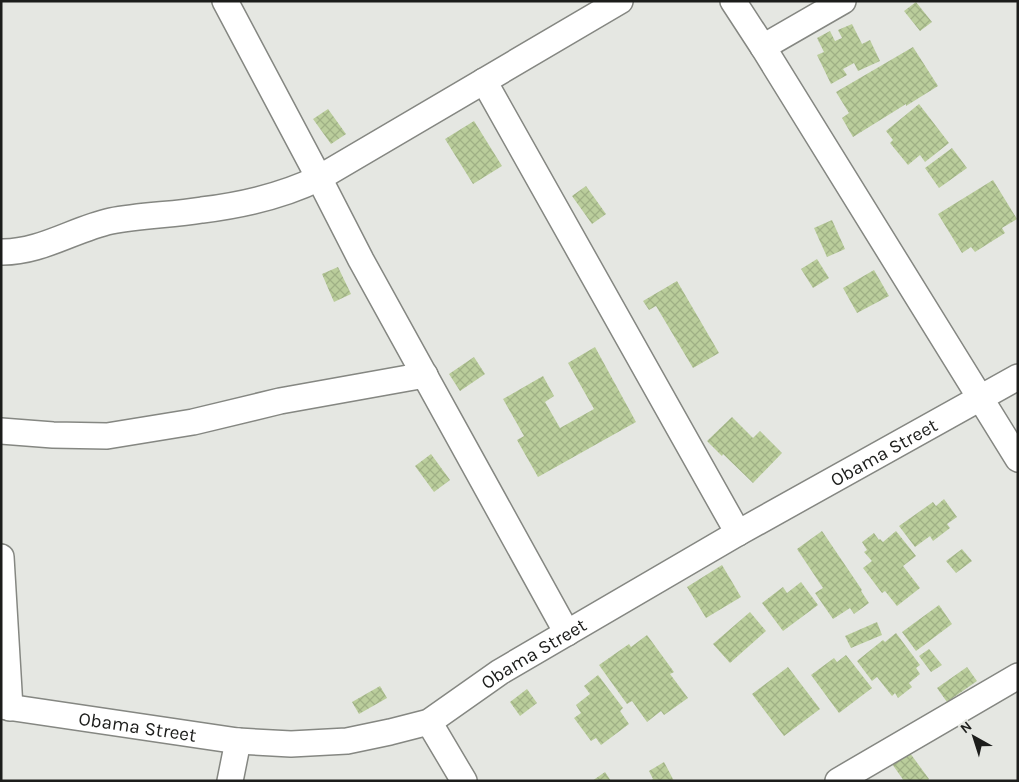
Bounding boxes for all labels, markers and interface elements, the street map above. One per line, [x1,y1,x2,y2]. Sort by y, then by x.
street label: Obama Street [827,414,941,491]
street label: Obama Street [477,614,590,694]
street label: Obama Street [77,708,198,747]
north arrow [949,712,999,762]
text: N [957,718,975,737]

